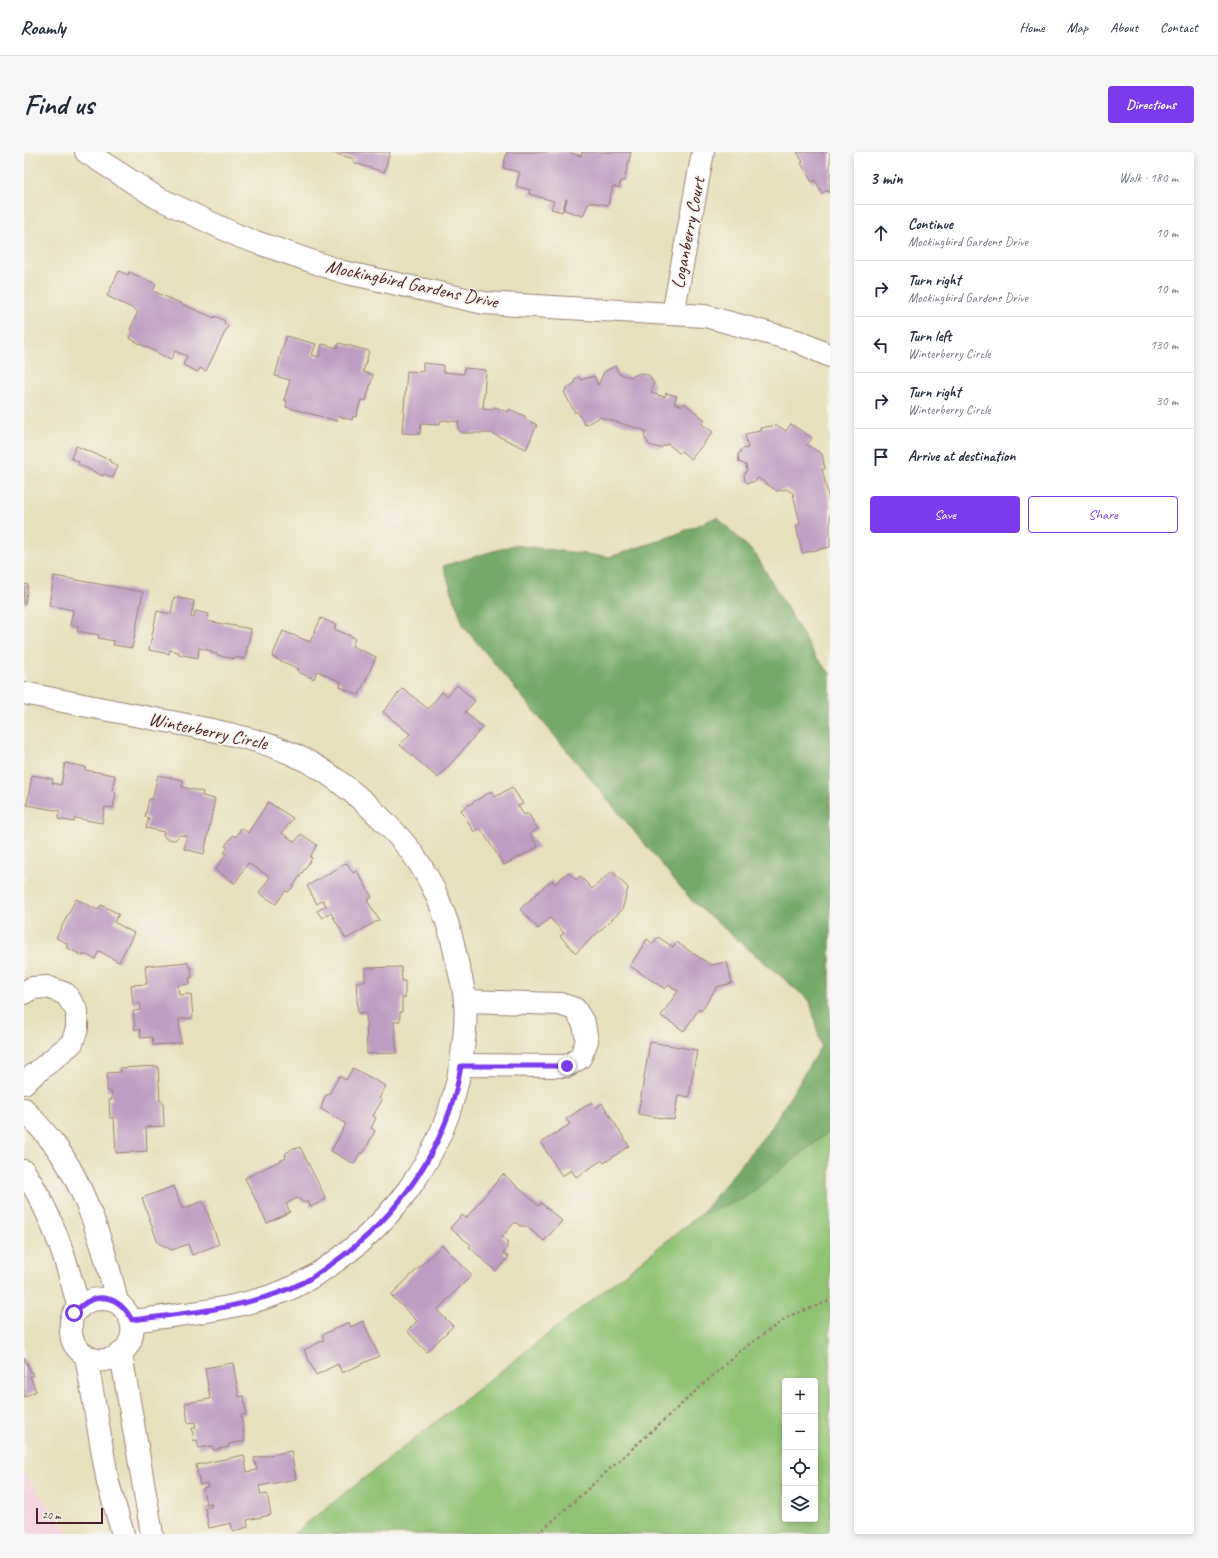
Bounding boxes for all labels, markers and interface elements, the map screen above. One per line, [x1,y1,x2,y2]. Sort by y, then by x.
text: Roamly [20,16,66,40]
text: Home [1019,19,1045,36]
text: Map [1067,19,1088,36]
text: About [1110,19,1138,36]
text: Contact [1160,19,1198,36]
button: Directions [1108,86,1194,123]
text: Find us [24,87,94,122]
text: 3 min [870,168,903,189]
text: Walk · 180 m [1119,170,1178,186]
street label: Loganberry Court [665,174,711,291]
text: Continue [908,215,953,234]
icon: ahead [870,222,892,244]
text: 10 m [1156,225,1178,241]
text: Mockingbird Gardens Drive [908,234,1028,250]
street label: Mockingbird Gardens Drive [324,254,502,314]
text: Turn right [908,271,961,290]
icon: right [870,278,892,300]
text: 10 m [1156,281,1178,297]
text: Mockingbird Gardens Drive [908,290,1028,306]
text: Turn left [908,327,951,346]
icon: left [870,334,892,356]
text: 130 m [1150,337,1178,353]
text: Winterberry Circle [908,346,991,362]
text: Turn right [908,383,961,402]
icon: right [870,390,892,412]
text: 30 m [1156,393,1178,409]
text: Winterberry Circle [908,402,991,418]
icon: arrive [870,446,892,468]
text: Arrive at destination [908,447,1015,466]
button: Save [870,496,1020,533]
button: Share [1028,496,1178,533]
street label: Winterberry Circle [146,707,271,756]
route end [558,1057,576,1075]
route start [65,1304,83,1322]
map controls [782,1378,818,1522]
button: + [782,1378,818,1414]
button: − [782,1414,818,1450]
button: locate [782,1450,818,1486]
button: layers [782,1486,818,1522]
scale bar [36,1506,103,1525]
text: 20 m [42,1508,61,1522]

